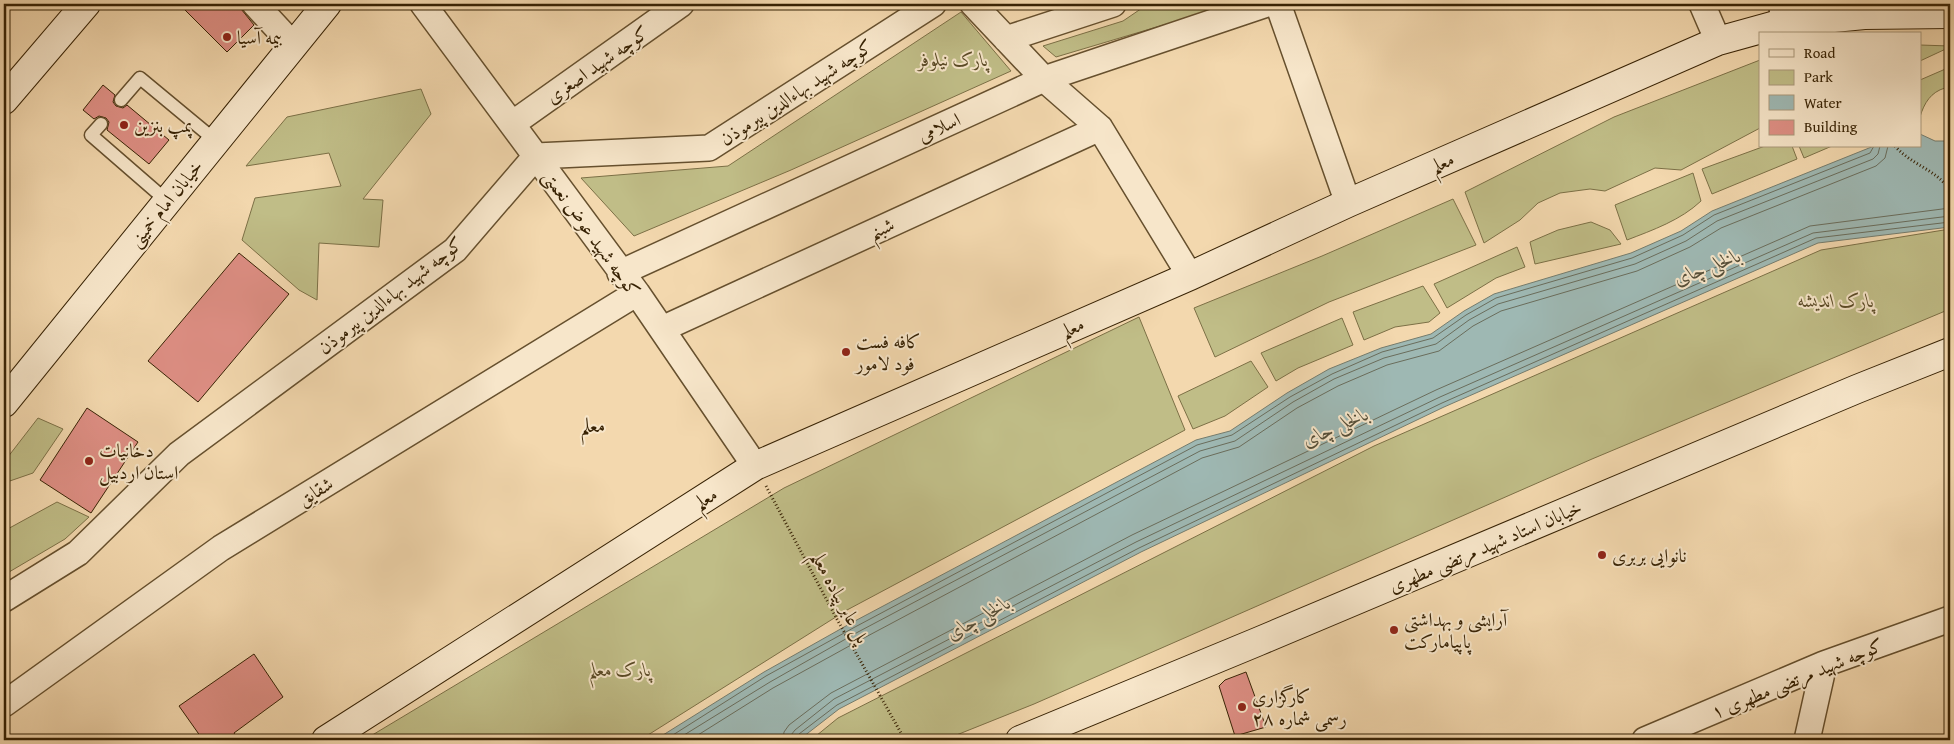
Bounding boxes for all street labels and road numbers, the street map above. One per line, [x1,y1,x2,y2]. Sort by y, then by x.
street label: کوچه شهید اصغری [540,18,654,110]
street label: کوچه شهید بهاءالدین پیرموذن [714,32,878,152]
street label: اسلامی [913,105,965,149]
street label: معلم [1426,144,1461,185]
street label: خیابان امام خمینی [121,153,211,255]
street label: کوچه شهید عوض نعمتی [536,164,648,302]
street label: شبنم [863,210,901,252]
street label: کوچه شهید بهاءالدین پیرموذن [311,229,469,361]
street label: معلم [1056,309,1091,350]
street label: شقایق [292,469,338,513]
street label: معلم [688,480,726,521]
street label: خیابان استاد شهید مرتضی مطهری [1384,493,1586,599]
street label: پل عابر پیاده معلم [800,546,878,652]
street label: کوچه شهید مرتضی مطهری ۱ [1707,631,1887,725]

